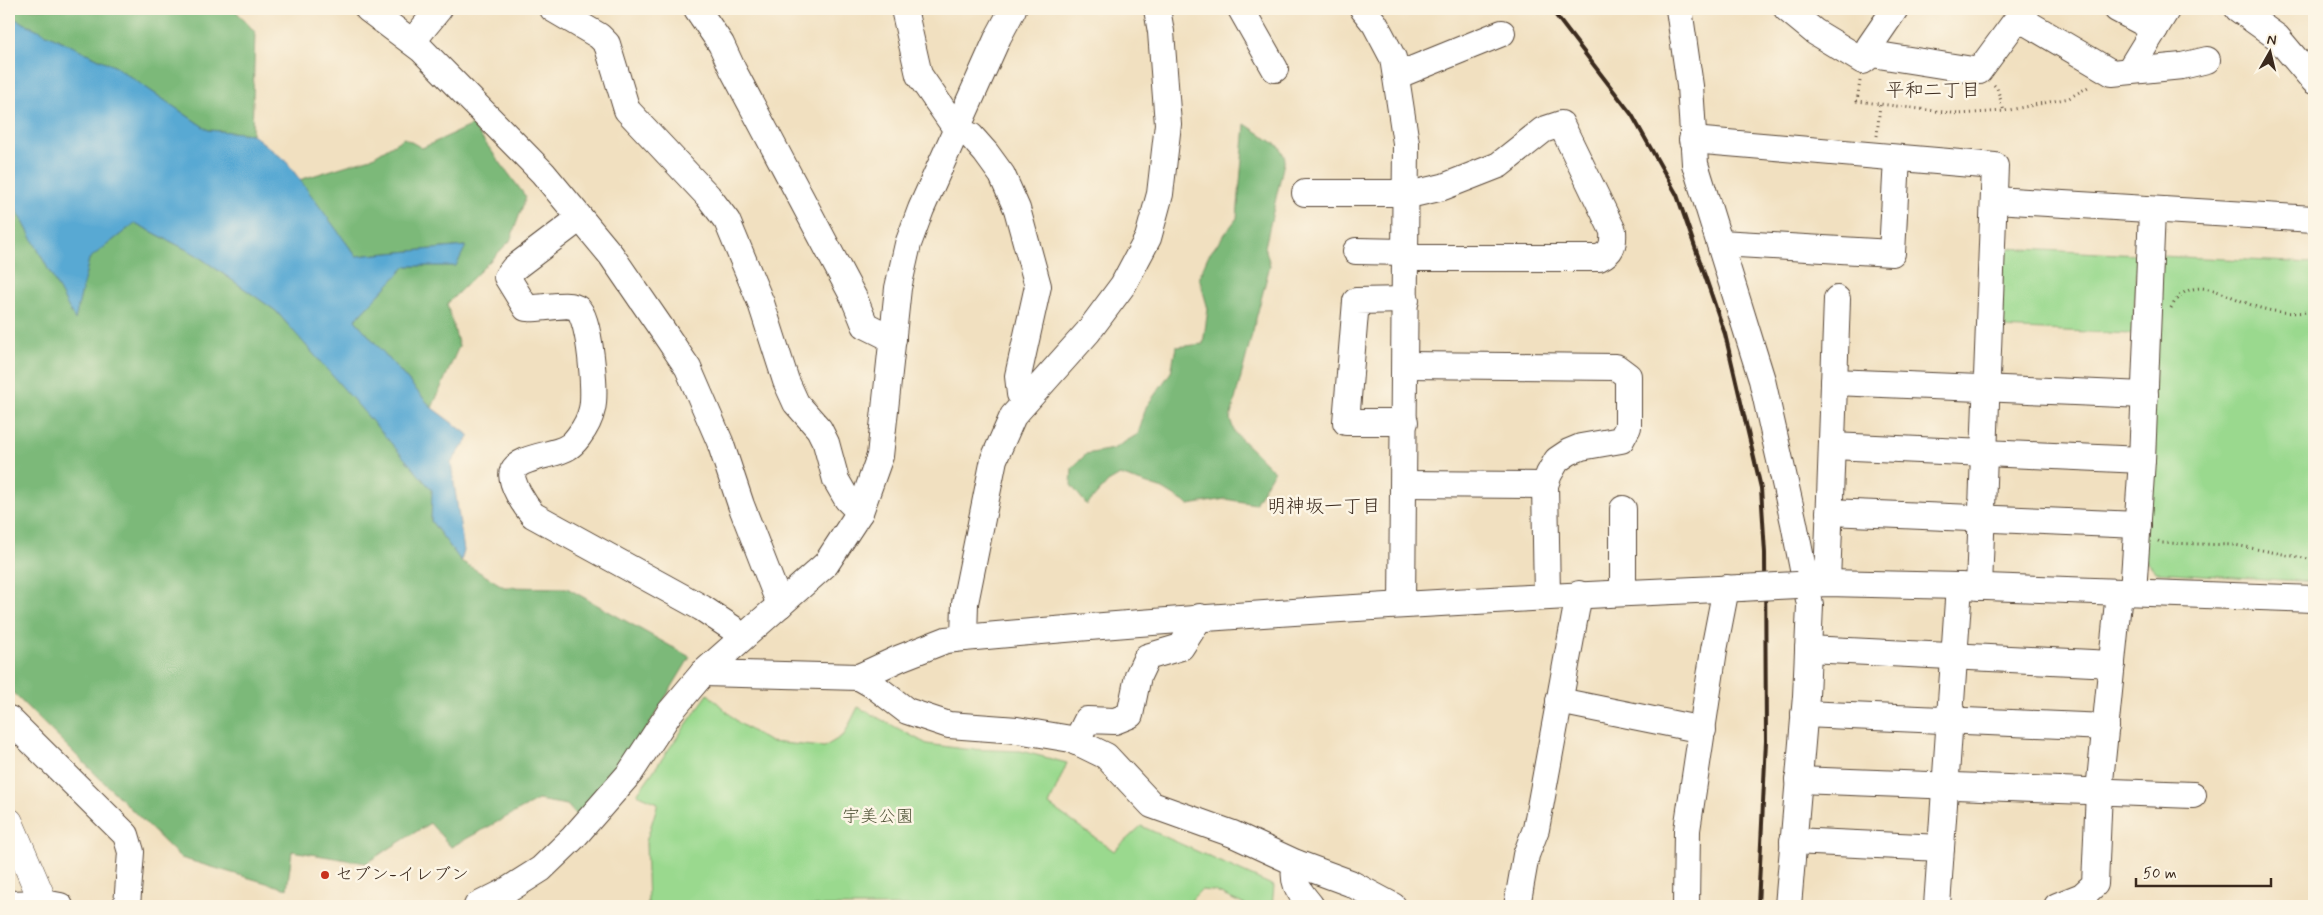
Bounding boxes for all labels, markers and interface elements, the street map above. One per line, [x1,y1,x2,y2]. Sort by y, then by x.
north arrow [2246,28,2296,78]
text: N [2266,31,2278,50]
district label: 平和二丁目 [1885,78,1981,103]
district label: 明神坂一丁目 [1267,494,1381,519]
park label: 宇美公園 [842,805,914,829]
scale bar [2136,855,2270,887]
place label: セブン-イレブン [335,863,469,887]
text: 50 m [2143,864,2177,884]
marker: セブン-イレブン [319,869,331,881]

